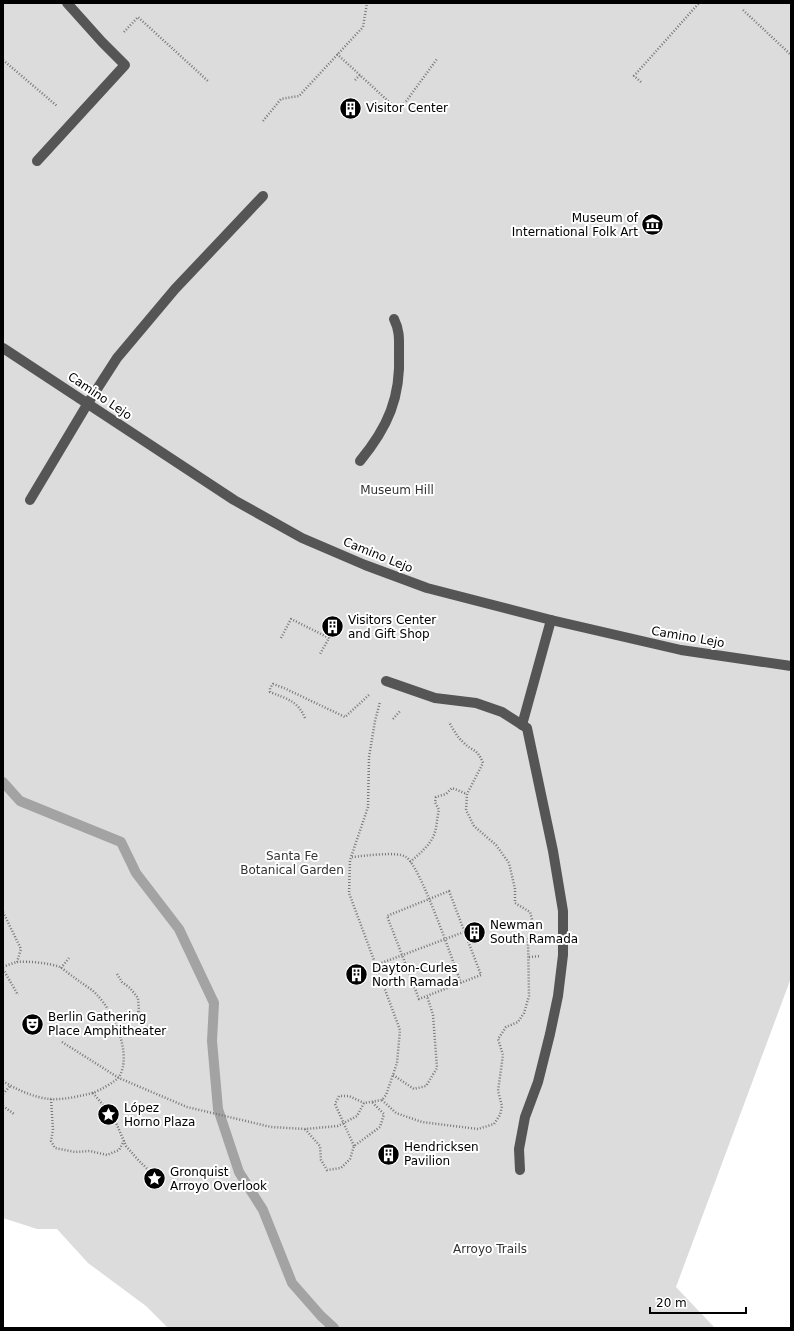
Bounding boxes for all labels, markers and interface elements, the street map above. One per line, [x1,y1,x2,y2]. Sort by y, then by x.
building icon: Visitor Center [338,95,364,121]
place label: Visitor Center [366,101,448,115]
place label: Museum of International Folk Art [512,211,639,239]
museum icon: Museum of International Folk Art [640,212,666,238]
street label: Camino Lejo [65,369,135,423]
park label: Museum Hill [360,483,434,497]
street label: Camino Lejo [341,535,415,575]
place label: Visitors Center and Gift Shop [348,613,436,641]
building icon: Visitors Center and Gift Shop [319,614,345,640]
street label: Camino Lejo [650,624,726,650]
park label: Santa Fe Botanical Garden [240,849,344,877]
place label: Newman South Ramada [490,918,578,946]
building icon: Newman South Ramada [461,919,487,945]
place label: Dayton-Curles North Ramada [372,961,459,989]
building icon: Dayton-Curles North Ramada [344,962,370,988]
place label: Berlin Gathering Place Amphitheater [48,1010,166,1038]
theatre icon: Berlin Gathering Place Amphitheater [20,1011,46,1037]
place label: López Horno Plaza [124,1101,195,1129]
place icon: López Horno Plaza [95,1102,121,1128]
place label: Hendricksen Pavilion [404,1140,479,1168]
building icon: Hendricksen Pavilion [375,1141,401,1167]
place label: Gronquist Arroyo Overlook [170,1165,267,1193]
place icon: Gronquist Arroyo Overlook [141,1166,167,1192]
park label: Arroyo Trails [453,1242,527,1256]
scale bar [650,1289,746,1315]
text: 20 m [656,1296,687,1310]

